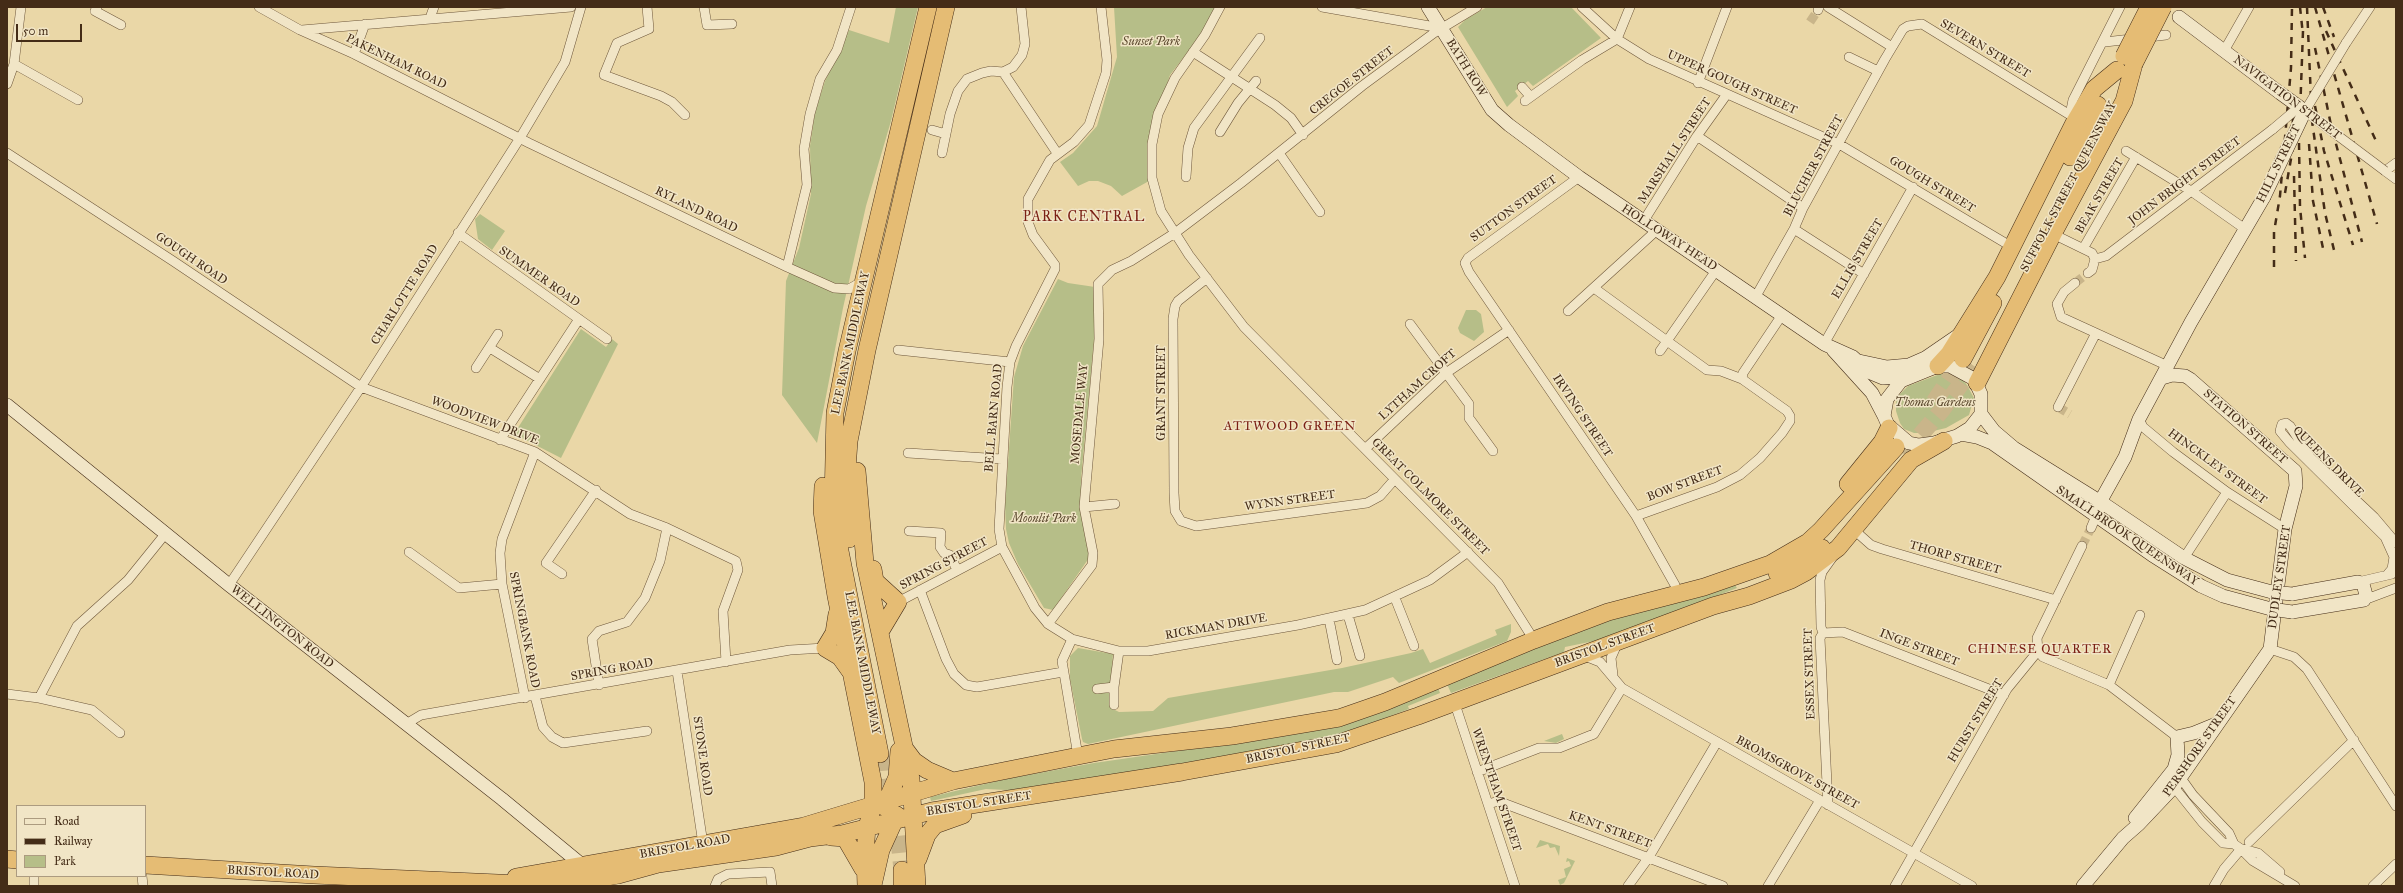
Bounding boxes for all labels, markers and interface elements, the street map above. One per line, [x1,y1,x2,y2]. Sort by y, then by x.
scale bar [18,16,84,42]
street label: SEVERN STREET [1937,16,2033,82]
text: 50 m [23,24,48,38]
street label: PAKENHAM ROAD [343,31,449,93]
park label: Sunset Park [1122,35,1180,49]
street label: BATH ROW [1443,36,1489,100]
street label: CREGOE STREET [1307,44,1397,118]
street label: UPPER GOUGH STREET [1665,48,1799,118]
street label: NAVIGATION STREET [2230,53,2344,143]
street label: MARSHALL STREET [1635,95,1715,207]
street label: SUFFOLK STREET QUEENSWAY [2018,99,2120,275]
street label: BLUCHER STREET [1781,113,1847,219]
street label: HILL STREET [2254,123,2304,205]
street label: JOHN BRIGHT STREET [2126,134,2244,228]
street label: GOUGH STREET [1886,154,1978,216]
street label: BEAK STREET [2073,156,2127,236]
street label: SUTTON STREET [1468,173,1560,245]
street label: RYLAND ROAD [652,184,740,236]
street label: HOLLOWAY HEAD [1618,202,1720,274]
district label: PARK CENTRAL [1023,210,1145,226]
street label: ELLIS STREET [1829,216,1887,302]
street label: GOUGH ROAD [152,230,230,288]
street label: CHARLOTTE ROAD [368,242,442,348]
street label: SUMMER ROAD [496,244,582,310]
street label: LEE BANK MIDDLEWAY [829,270,873,416]
street label: GRANT STREET [1155,345,1169,441]
street label: LYTHAM CROFT [1376,346,1460,424]
street label: BELL BARN ROAD [982,363,1006,473]
street label: MOSEDALE WAY [1068,363,1092,465]
street label: IRVING STREET [1549,372,1615,460]
street label: STATION STREET [2200,387,2290,467]
street label: WOODVIEW DRIVE [429,394,541,448]
park label: Thomas Gardens [1895,396,1975,410]
district label: ATTWOOD GREEN [1224,419,1356,435]
street label: QUEENS DRIVE [2290,424,2366,500]
street label: HINCKLEY STREET [2165,426,2269,508]
street label: GREAT COLMORE STREET [1368,435,1492,559]
street label: BOW STREET [1645,463,1725,505]
street label: SMALLBROOK QUEENSWAY [2053,483,2201,589]
street label: WYNN STREET [1244,488,1336,514]
park label: Moonlit Park [1012,512,1076,526]
street label: DUDLEY STREET [2266,524,2294,630]
street label: SPRING STREET [897,535,991,593]
street label: THORP STREET [1908,538,2002,578]
street label: SPRINGBANK ROAD [506,571,542,689]
street label: WELLINGTON ROAD [228,582,336,672]
street label: LEE BANK MIDDLEWAY [841,590,883,736]
street label: RICKMAN DRIVE [1164,611,1268,643]
street label: BRISTOL STREET [1553,621,1657,671]
street label: INGE STREET [1877,626,1961,670]
street label: ESSEX STREET [1801,628,1819,720]
district label: CHINESE QUARTER [1968,642,2112,658]
street label: SPRING ROAD [570,656,654,684]
street label: HURST STREET [1945,677,2007,765]
street label: PERSHORE STREET [2160,694,2240,800]
street label: STONE ROAD [689,715,715,797]
street label: WRENTHAM STREET [1468,727,1524,853]
street label: BRISTOL STREET [1245,731,1351,767]
street label: BROMSGROVE STREET [1733,733,1861,813]
street label: BRISTOL STREET [926,789,1032,819]
legend [16,805,146,877]
street label: KENT STREET [1567,808,1653,852]
text: Road [54,814,80,828]
street label: BRISTOL ROAD [639,832,731,862]
text: Railway [54,834,92,848]
text: Park [54,854,76,868]
street label: BRISTOL ROAD [227,863,319,883]

